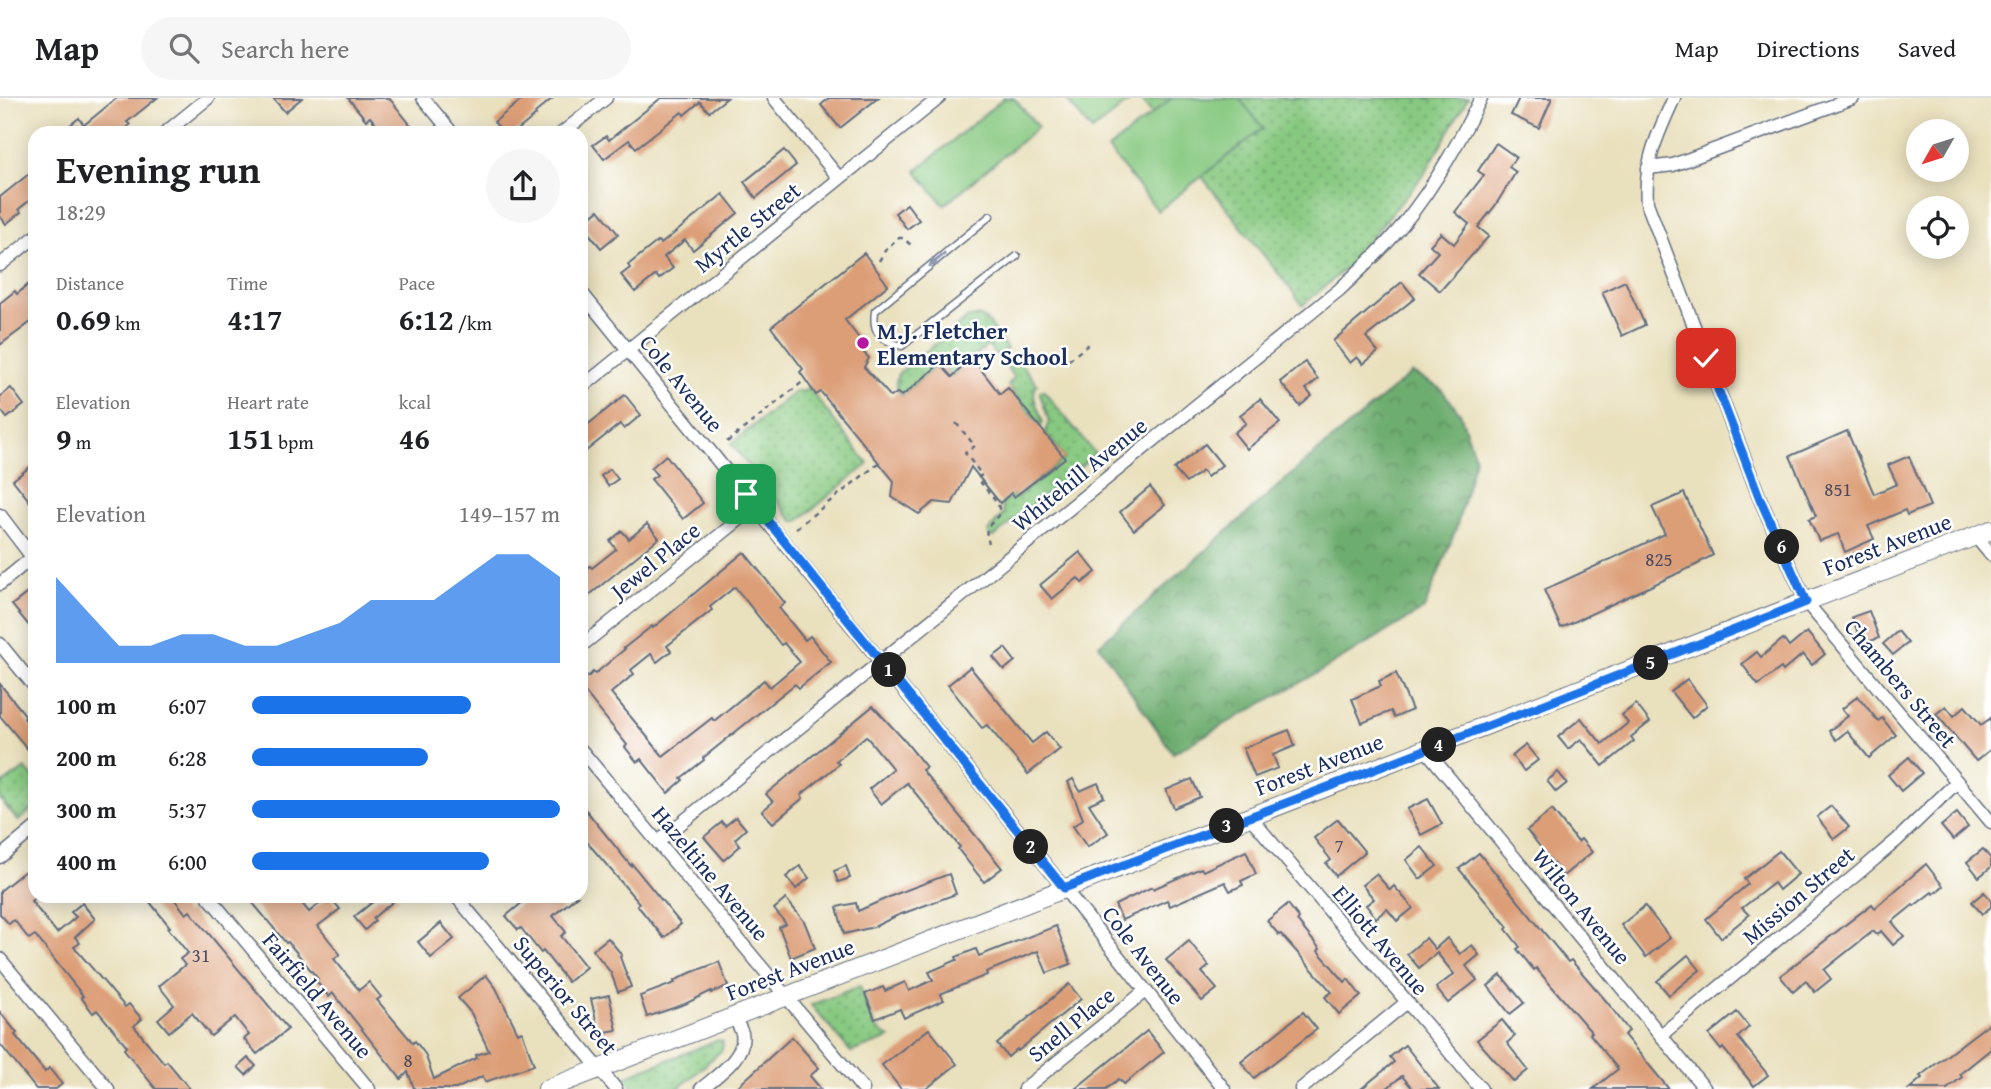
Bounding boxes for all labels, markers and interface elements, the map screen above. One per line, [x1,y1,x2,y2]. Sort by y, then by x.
search box [141,17,631,80]
text: Map [35,24,99,72]
icon: search [165,29,203,67]
text: Search here [221,29,349,68]
text: Map [1675,31,1719,66]
text: Directions [1757,31,1860,66]
text: Saved [1898,31,1956,66]
north arrow [1906,119,1969,182]
map controls [1906,119,1969,259]
text: Evening run [56,141,260,197]
button: share [486,149,560,223]
street label: Myrtle Street [687,174,807,280]
text: 18:29 [56,195,106,228]
button: locate [1906,196,1969,259]
one-way arrow [929,252,947,267]
text: Distance [56,269,124,297]
text: Time [227,269,268,297]
text: Pace [399,269,435,297]
text: 0.69 [56,297,111,341]
text: 4:17 [227,297,282,341]
text: 6:12 [399,297,454,341]
text: km [111,309,140,337]
text: /km [454,309,492,337]
place label: M.J. Fletcher Elementary School [877,314,1068,373]
street label: Cole Avenue [632,327,732,439]
pin [1676,328,1736,388]
marker: M.J. Fletcher Elementary School [855,335,871,351]
icon: check [1687,339,1725,377]
text: Elevation [56,388,130,416]
text: Heart rate [227,388,309,416]
text: kcal [399,388,431,416]
street label: Whitehill Avenue [1004,409,1154,539]
text: 9 [56,416,72,460]
text: 151 [227,416,274,460]
text: 46 [399,416,430,460]
text: m [72,428,91,456]
text: bpm [274,428,314,456]
pin [716,464,776,524]
icon: arrive [727,475,765,513]
house number: 851 [1824,475,1852,503]
text: Elevation [56,497,146,530]
text: 149–157 m [459,497,560,530]
street label: Forest Avenue [1818,504,1956,584]
street label: Jewel Place [601,514,707,608]
pin: 6 [1764,530,1800,564]
text: 6 [1777,532,1786,560]
house number: 825 [1645,545,1673,573]
street label: Chambers Street [1837,611,1965,755]
pin: 5 [1634,646,1668,680]
text: 5 [1646,648,1655,676]
pin: 1 [872,652,906,688]
text: 1 [884,655,893,683]
text: 100 m [56,689,117,722]
text: 6:07 [168,689,207,722]
street label: Forest Avenue [1250,724,1388,804]
pin: 4 [1422,728,1456,762]
text: 4 [1434,730,1443,758]
text: 200 m [56,741,117,774]
text: 6:28 [168,741,207,774]
text: 300 m [56,793,117,826]
text: 5:37 [168,793,207,826]
street label: Hazeltine Avenue [645,798,777,948]
pin: 3 [1210,808,1244,844]
text: 3 [1222,811,1231,839]
pin: 2 [1014,830,1048,864]
house number: 7 [1334,831,1344,859]
text: 2 [1026,832,1035,860]
street label: Mission Street [1735,838,1861,952]
street label: Wilton Avenue [1525,841,1639,971]
text: 400 m [56,845,117,878]
text: 6:00 [168,845,207,878]
street label: Elliott Avenue [1325,878,1437,1002]
street label: Cole Avenue [1095,899,1193,1011]
street label: Fairfield Avenue [255,925,381,1065]
street label: Superior Street [506,928,626,1062]
street label: Forest Avenue [721,929,859,1009]
house number: 31 [192,941,210,969]
street label: Snell Place [1020,979,1122,1069]
house number: 8 [403,1046,413,1074]

